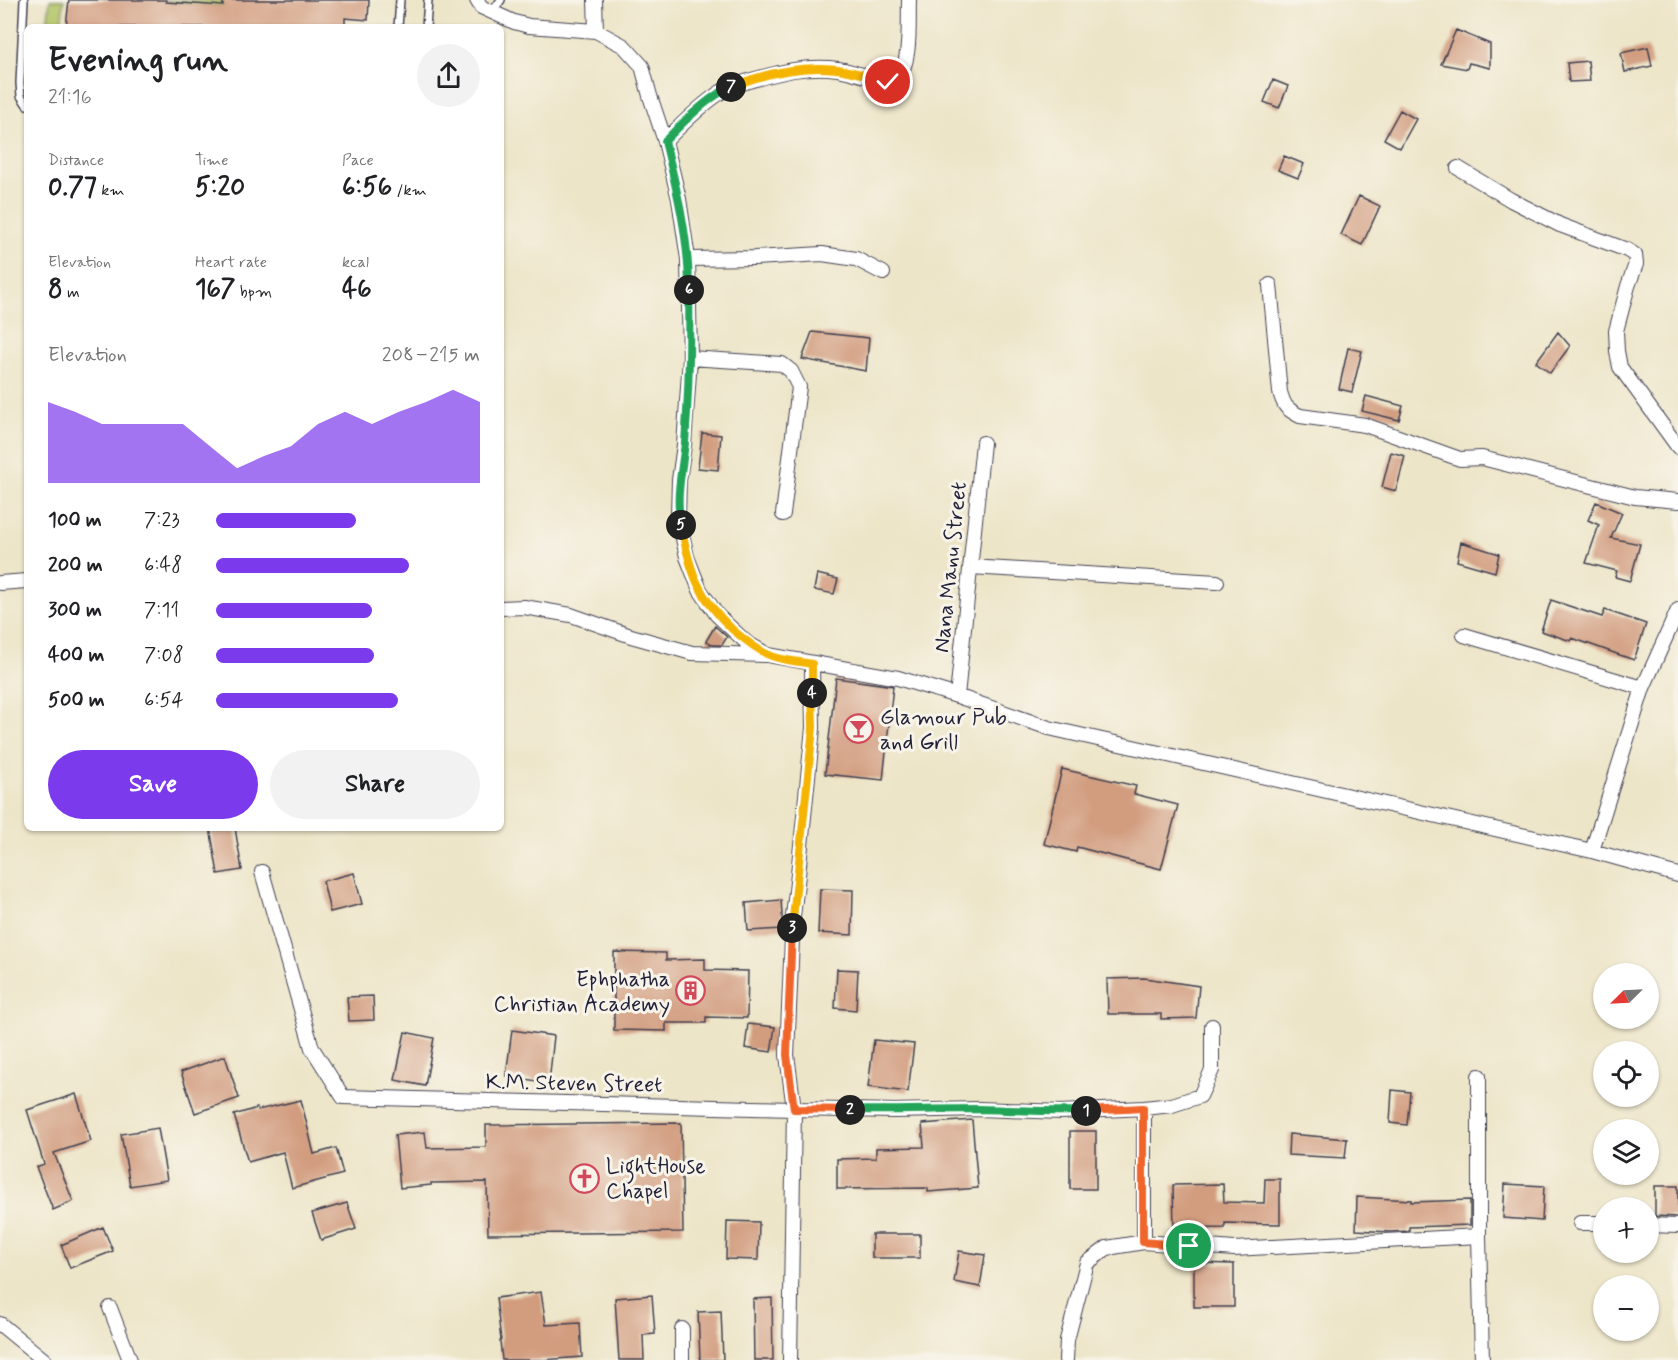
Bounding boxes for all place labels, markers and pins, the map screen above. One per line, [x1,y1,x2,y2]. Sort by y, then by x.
pin [862,56,913,107]
pin: 7 [716,72,746,102]
pin: 6 [674,275,704,305]
pin: 5 [666,510,696,540]
pin: 4 [797,678,827,708]
place label: Glamour Pub and Grill [880,704,1007,757]
bar icon: Glamour Pub and Grill [843,713,875,745]
pin: 3 [777,913,807,943]
place label: Ephphatha Christian Academy [494,966,670,1019]
building icon: Ephphatha Christian Academy [675,975,707,1007]
pin: 2 [835,1095,865,1125]
pin: 1 [1071,1096,1101,1126]
place label: LightHouse Chapel [606,1153,706,1206]
church icon: LightHouse Chapel [569,1162,601,1194]
pin [1163,1220,1214,1271]

